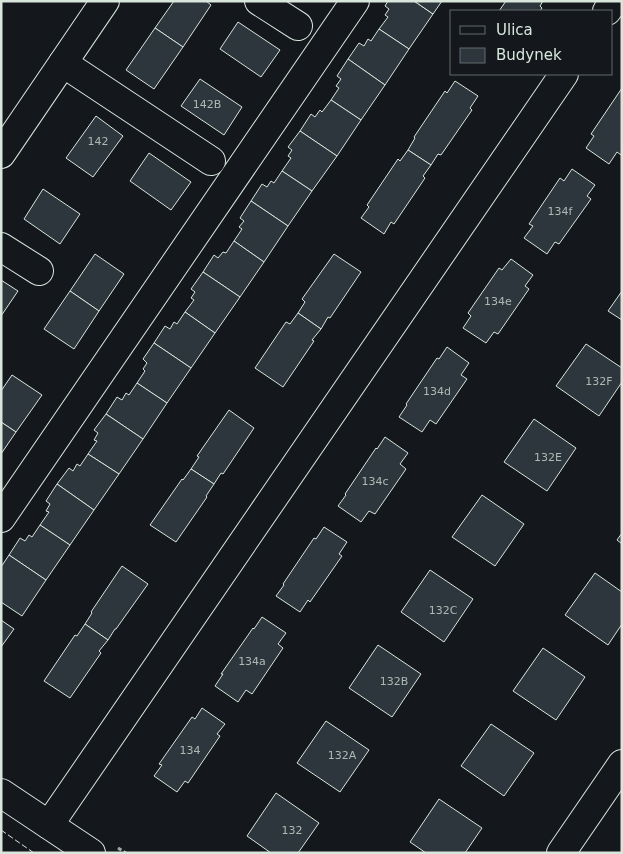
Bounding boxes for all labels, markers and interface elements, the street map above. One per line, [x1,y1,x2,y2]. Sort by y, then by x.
legend [450,10,613,75]
text: Ulica [496,21,533,39]
text: Budynek [496,46,562,64]
house number: 142B [193,98,221,111]
house number: 142 [88,135,109,148]
house number: 134f [548,205,574,218]
house number: 134e [484,295,512,308]
house number: 132F [585,375,613,388]
house number: 134d [423,385,451,398]
house number: 132E [534,451,562,464]
house number: 134c [361,475,389,488]
house number: 132C [429,604,458,617]
house number: 134a [238,655,266,668]
house number: 132B [380,675,408,688]
house number: 134 [180,744,201,757]
house number: 132A [328,749,357,762]
house number: 132 [282,824,303,837]

